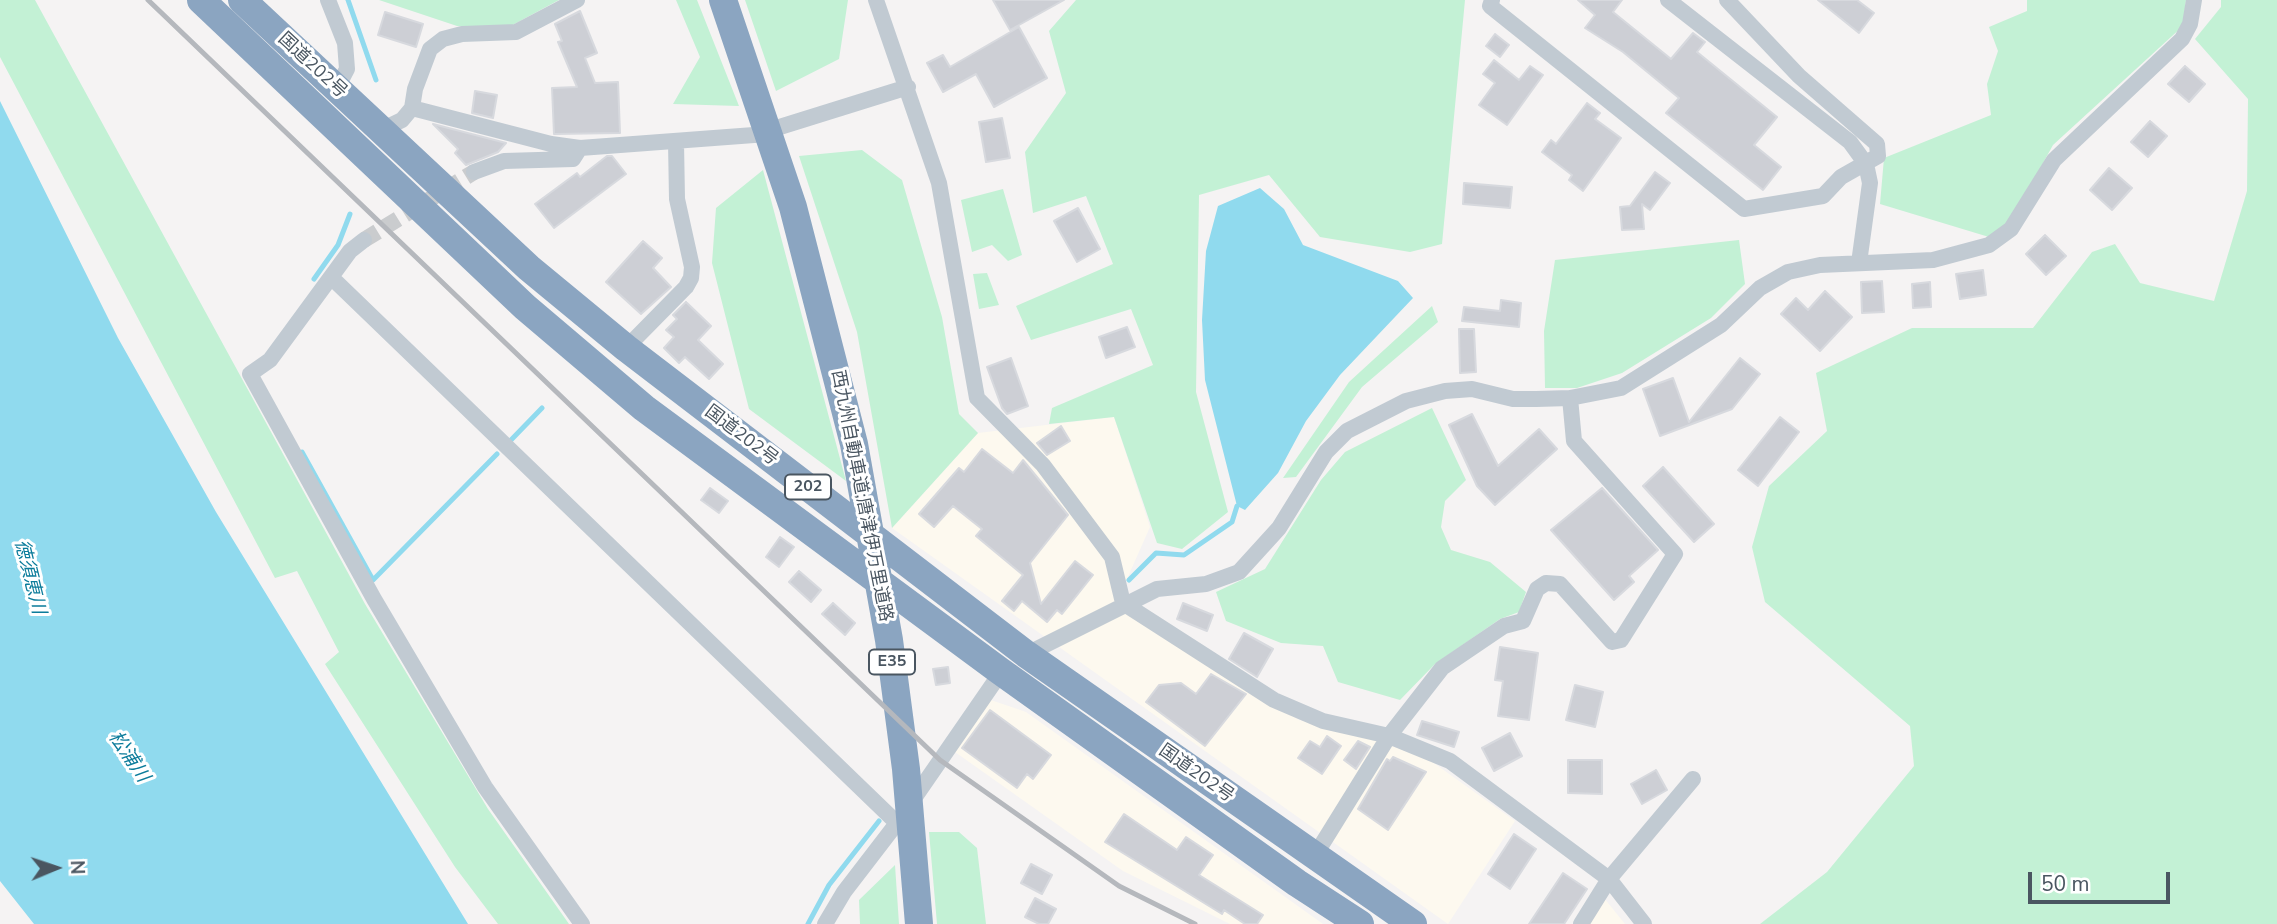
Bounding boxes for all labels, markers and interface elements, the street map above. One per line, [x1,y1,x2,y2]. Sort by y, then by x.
street label: 国道202号 [273,29,351,103]
street label: 西九州自動車道;唐津伊万里道路 [826,368,896,624]
street label: 国道202号 [700,401,782,471]
road number: 202 [785,474,831,500]
water label: 徳須恵川 [9,537,49,617]
road number: E35 [869,650,915,674]
water label: 松浦川 [103,727,153,787]
street label: 国道202号 [1154,740,1238,808]
north arrow [21,833,91,903]
scale bar [2032,858,2174,902]
text: N [64,860,90,875]
text: 50 m [2041,870,2090,898]

